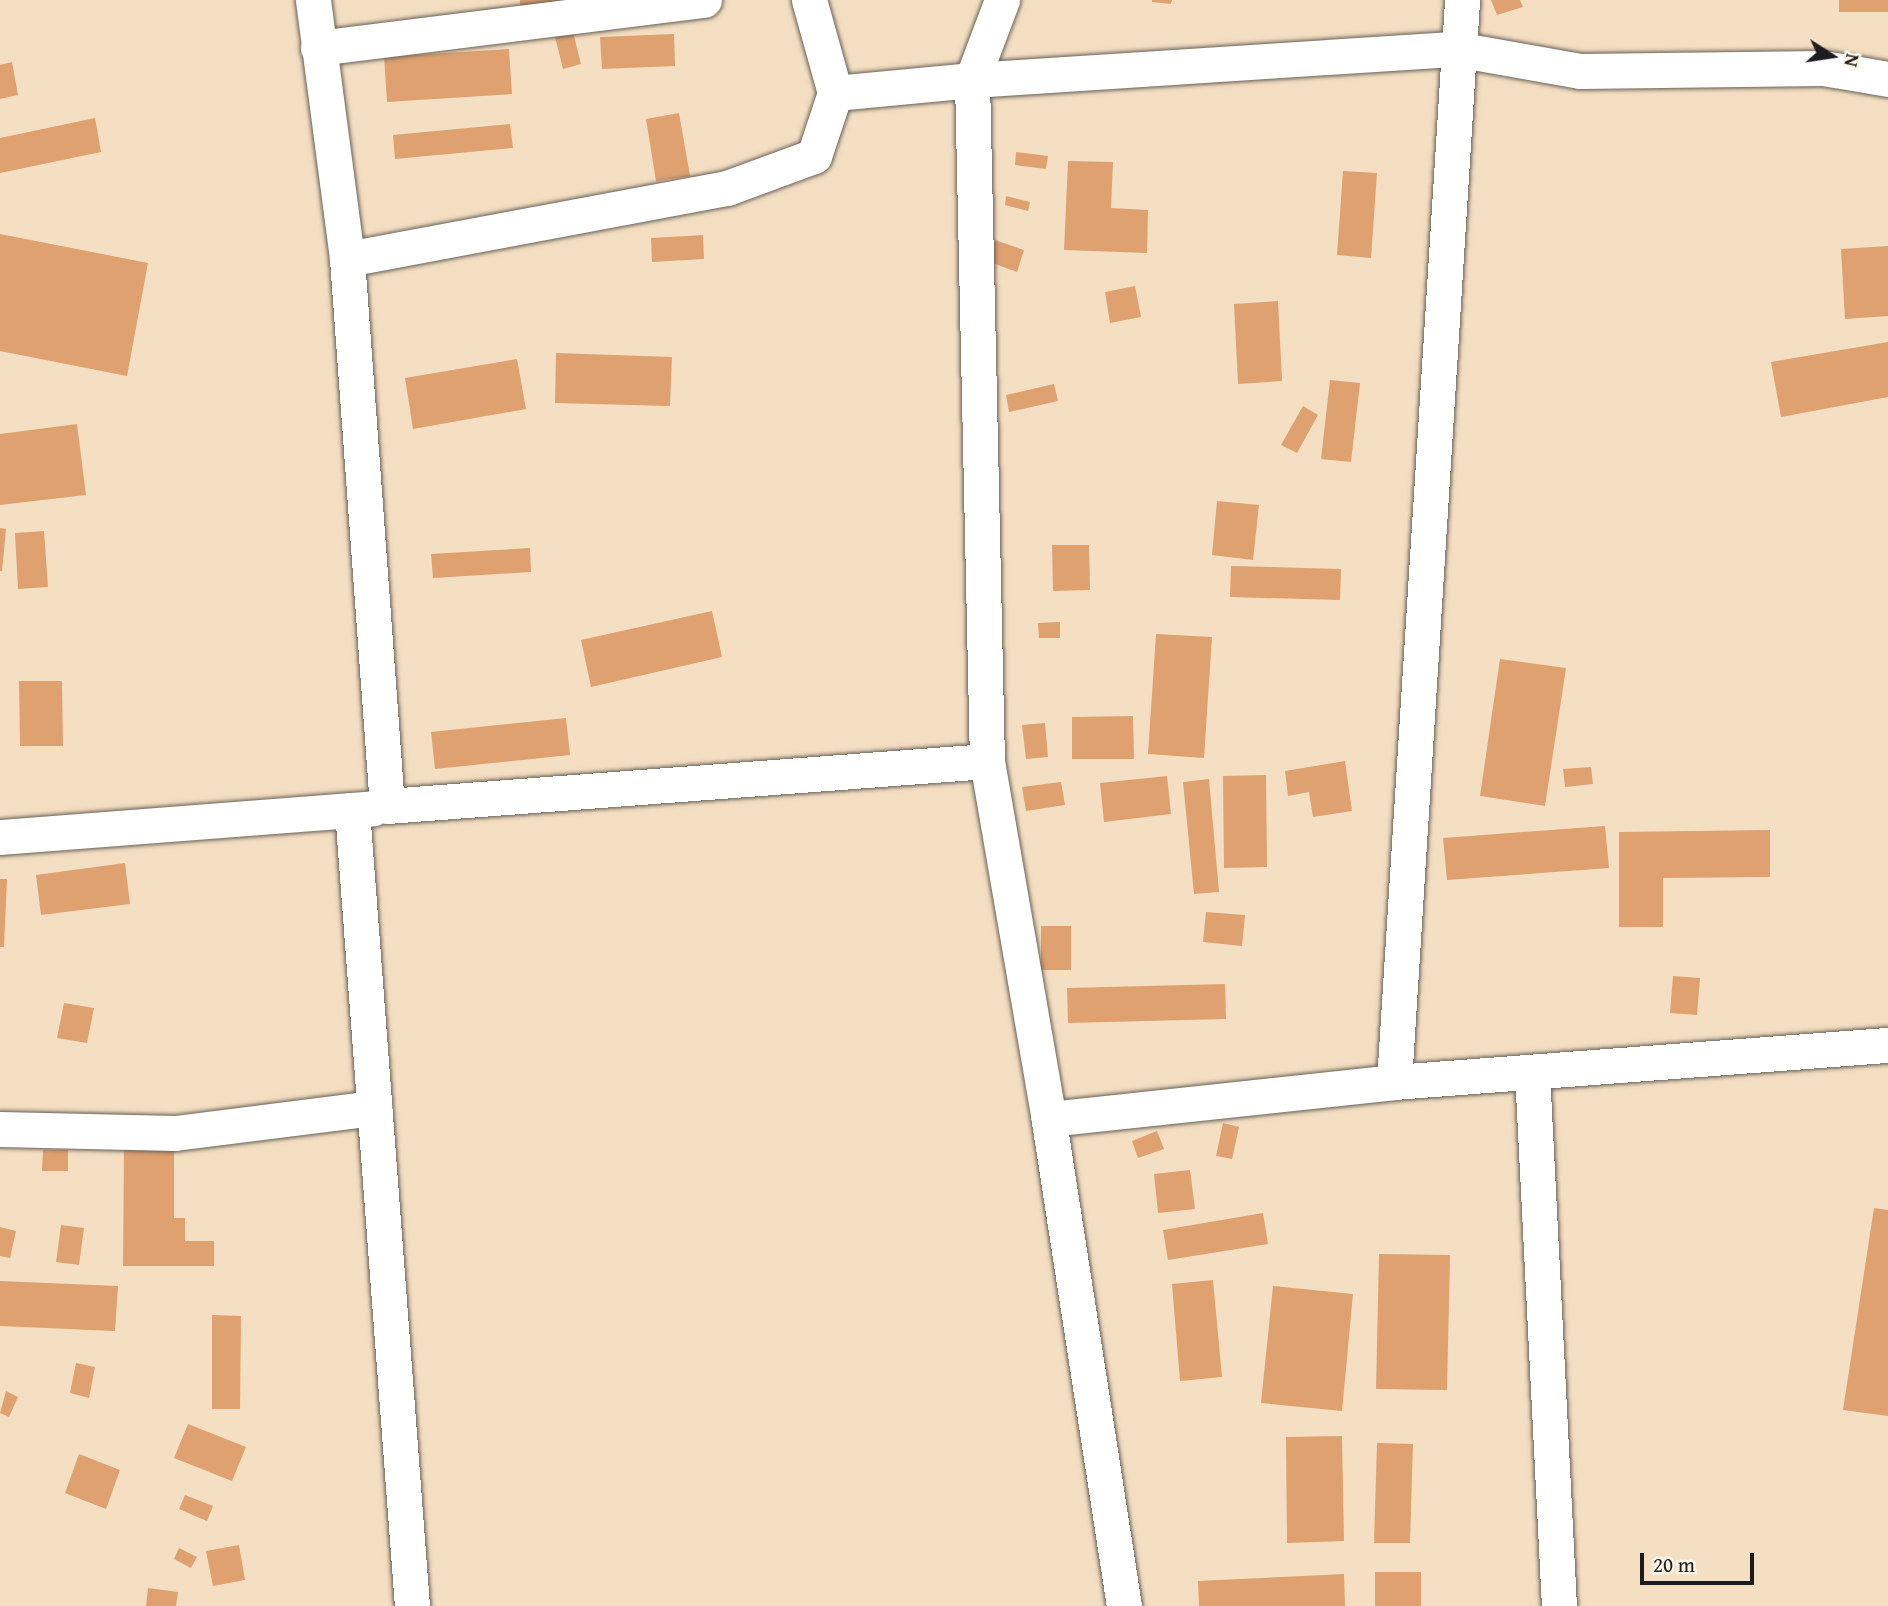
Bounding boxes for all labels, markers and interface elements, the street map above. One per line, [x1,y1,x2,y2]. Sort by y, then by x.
north arrow [1797,21,1867,91]
text: N [1838,51,1868,69]
scale bar [1643,1540,1757,1584]
text: 20 m [1653,1549,1695,1580]

